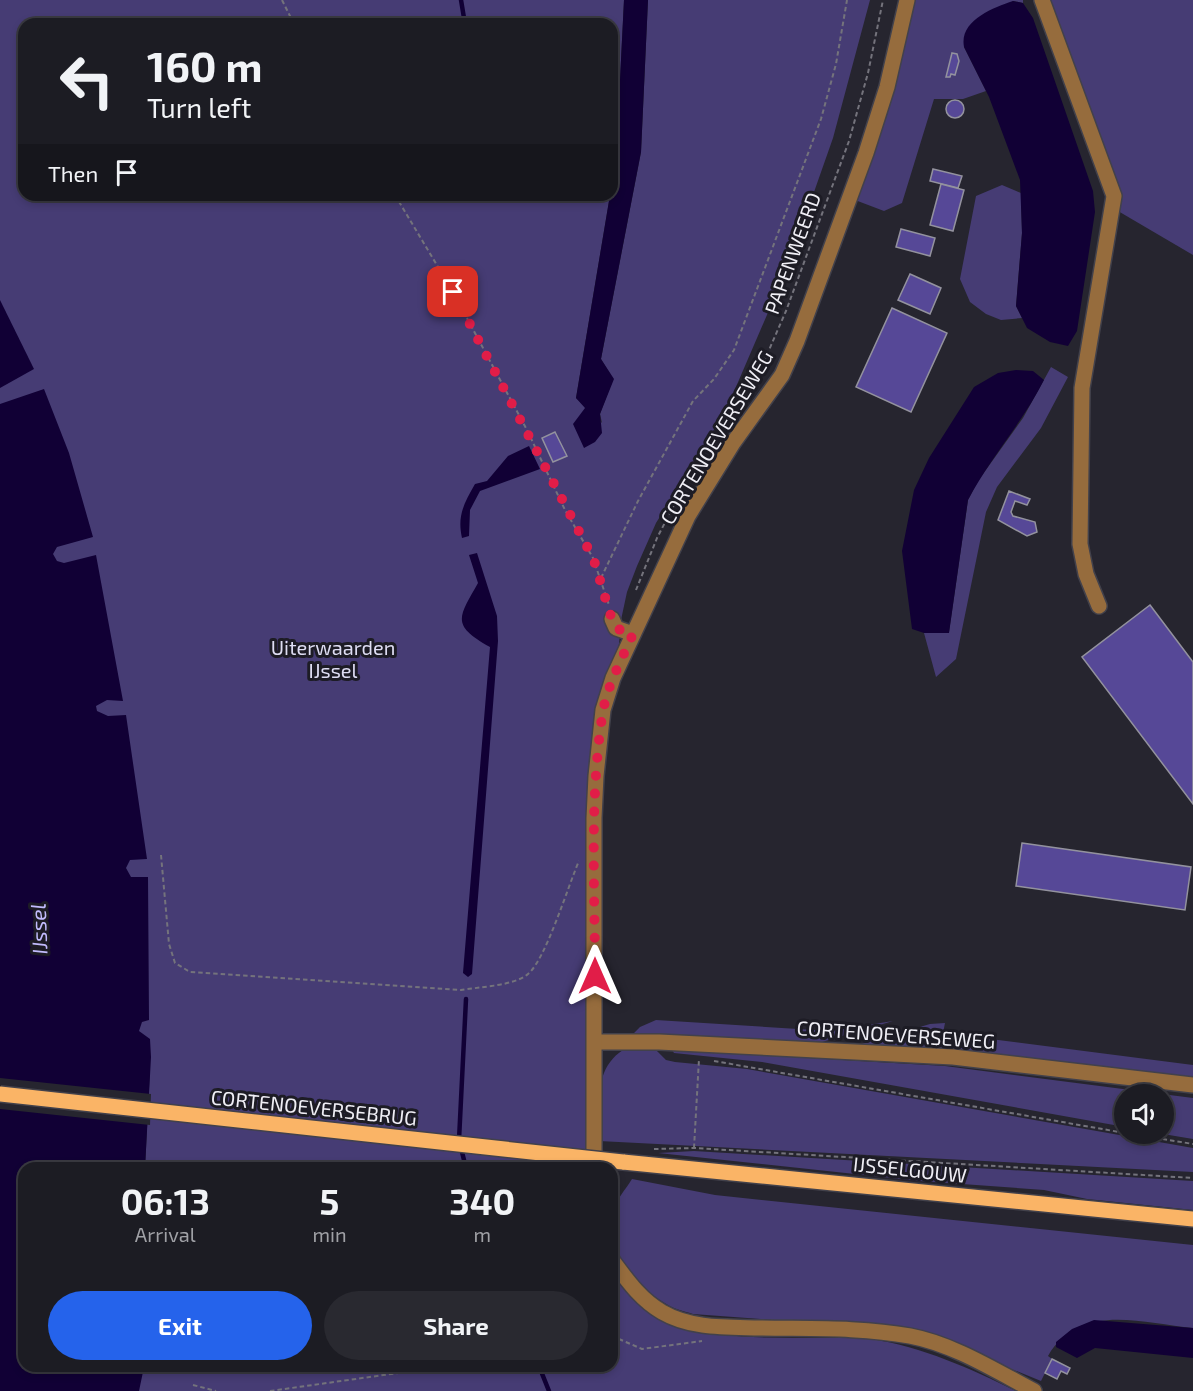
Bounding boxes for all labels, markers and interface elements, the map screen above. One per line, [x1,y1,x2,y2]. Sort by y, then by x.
text: 160 m [147,40,263,90]
icon: left [48,42,126,120]
text: Turn left [147,91,251,123]
icon: arrive [110,156,143,189]
text: Then [48,160,98,186]
street label: PAPENWEERD [759,189,825,317]
pin [427,266,478,317]
icon: arrive [436,275,469,308]
street label: CORTENOEVERSEWEG [654,346,778,528]
park label: Uiterwaarden IJssel [271,635,395,682]
water label: IJssel [25,903,51,955]
position arrow [563,944,627,1008]
street label: CORTENOEVERSEWEG [796,1015,996,1053]
street label: CORTENOEVERSEBRUG [210,1084,418,1130]
map controls [1114,1084,1174,1144]
button: sound [1114,1084,1174,1144]
street label: IJSSELGOUW [852,1151,968,1187]
text: 06:13 [121,1179,210,1222]
text: 5 [320,1179,339,1222]
text: 340 [449,1179,515,1222]
text: Arrival [135,1222,196,1246]
text: min [313,1222,347,1246]
text: m [474,1222,491,1246]
button: Exit [48,1291,312,1360]
button: Share [324,1291,588,1360]

